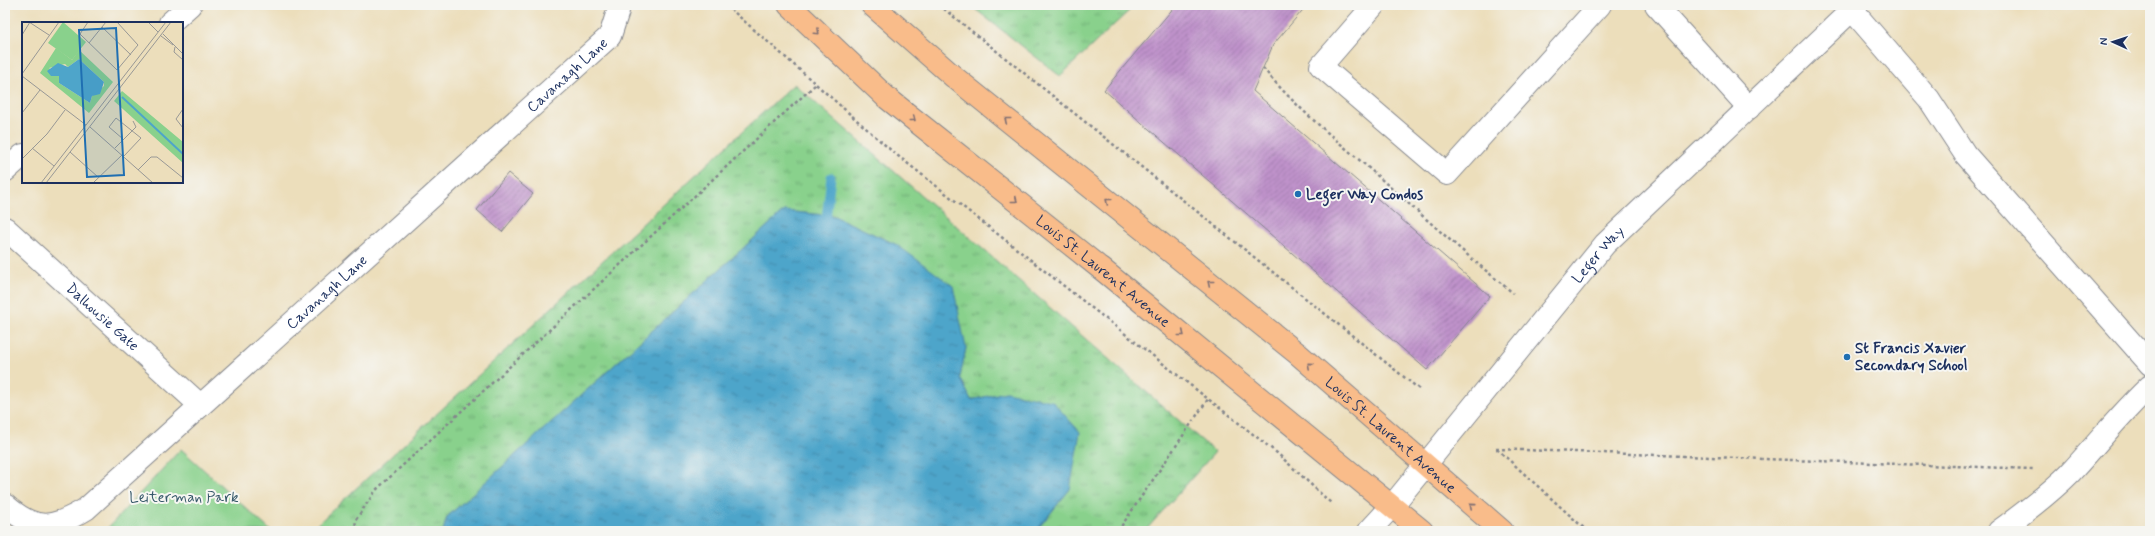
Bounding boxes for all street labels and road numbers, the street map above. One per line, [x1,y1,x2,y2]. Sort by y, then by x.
street label: Cavanagh Lane [523,33,613,117]
street label: Louis St. Laurent Avenue [1031,211,1174,332]
street label: Leger Way [1568,222,1629,288]
street label: Cavanagh Lane [282,251,372,334]
street label: Dalhousie Gate [61,279,143,356]
street label: Louis St. Laurent Avenue [1320,373,1460,498]

